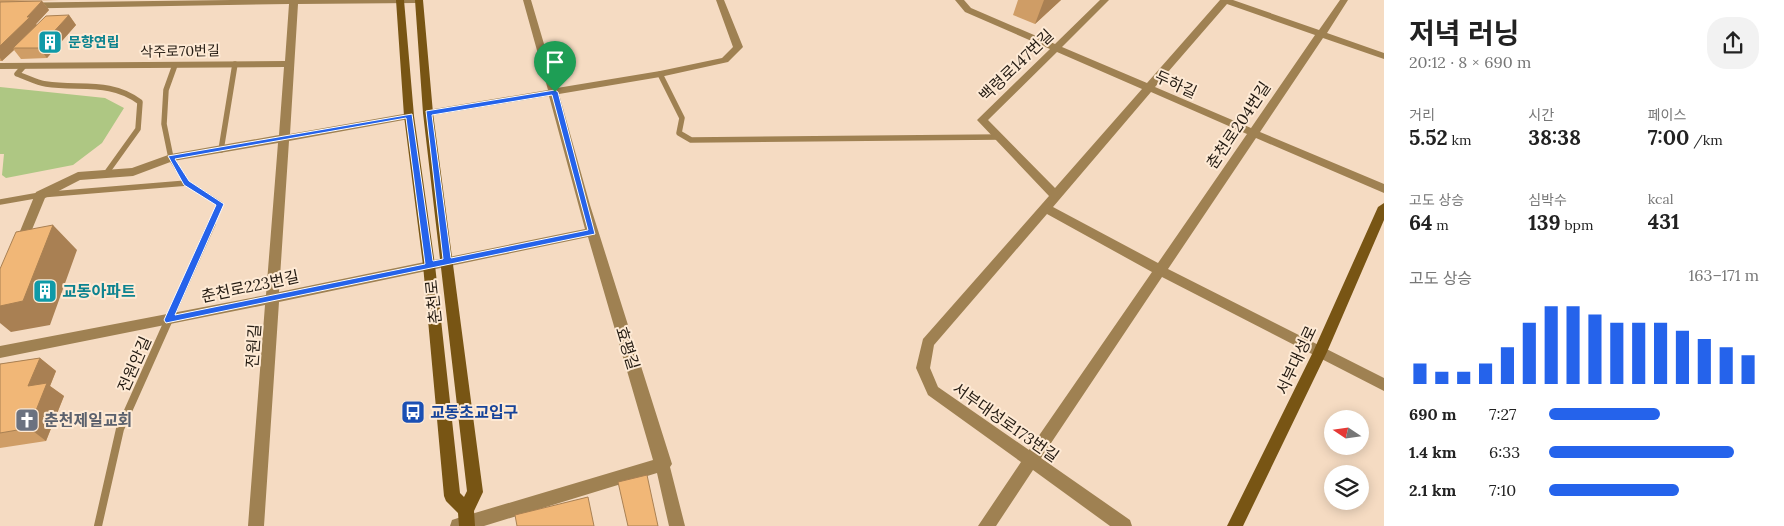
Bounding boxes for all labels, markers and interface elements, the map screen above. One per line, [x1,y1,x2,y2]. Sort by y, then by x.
text: 저녁 러닝 [1409,15,1519,51]
button: share [1707,17,1759,69]
street label: 백령로147번길 [975,25,1057,105]
building icon: 문향연립 [37,29,63,55]
place label: 문향연립 [68,33,120,51]
street label: 삭주로70번길 [140,41,220,61]
pin [534,41,576,92]
icon: arrive [541,48,569,76]
text: 20:12 · 8 × 690 m [1409,52,1531,72]
street label: 두하길 [1152,66,1200,102]
street label: 춘천로204번길 [1202,78,1274,172]
text: 거리 [1409,106,1435,124]
text: 시간 [1528,106,1554,124]
text: 페이스 [1648,106,1686,124]
text: 5.52 [1409,124,1448,151]
text: 38:38 [1528,124,1581,151]
text: 7:00 [1648,124,1689,151]
text: km [1448,131,1472,149]
text: /km [1689,131,1723,149]
text: kcal [1648,190,1674,208]
text: 고도 상승 [1409,191,1464,209]
text: 심박수 [1528,191,1567,209]
text: 431 [1648,208,1679,235]
text: 64 [1409,209,1433,236]
text: 139 [1528,209,1561,236]
text: m [1433,216,1449,234]
text: bpm [1561,216,1593,234]
text: 163–171 m [1688,265,1759,285]
street label: 춘천로223번길 [199,266,301,306]
text: 고도 상승 [1409,268,1472,288]
building icon: 교동아파트 [32,278,58,304]
street label: 춘천로 [421,279,445,325]
place label: 교동아파트 [62,281,136,301]
street label: 서부대성로 [1271,322,1321,398]
street label: 전원길 [241,323,265,369]
street label: 효평길 [612,324,644,372]
street label: 전원안길 [113,333,155,395]
street label: 서부대성로173번길 [949,378,1063,466]
bus stop icon: 교동초교입구 [400,399,426,425]
place label: 교동초교입구 [430,402,518,422]
text: 690 m [1409,404,1457,424]
text: 7:27 [1489,404,1516,424]
church icon: 춘천제일교회 [14,407,40,433]
place label: 춘천제일교회 [44,410,132,430]
north arrow [1324,410,1369,455]
map controls [1324,410,1369,510]
text: 1.4 km [1409,442,1456,462]
text: 6:33 [1489,442,1520,462]
button: layers [1324,465,1369,510]
text: 2.1 km [1409,480,1456,500]
text: 7:10 [1489,480,1516,500]

